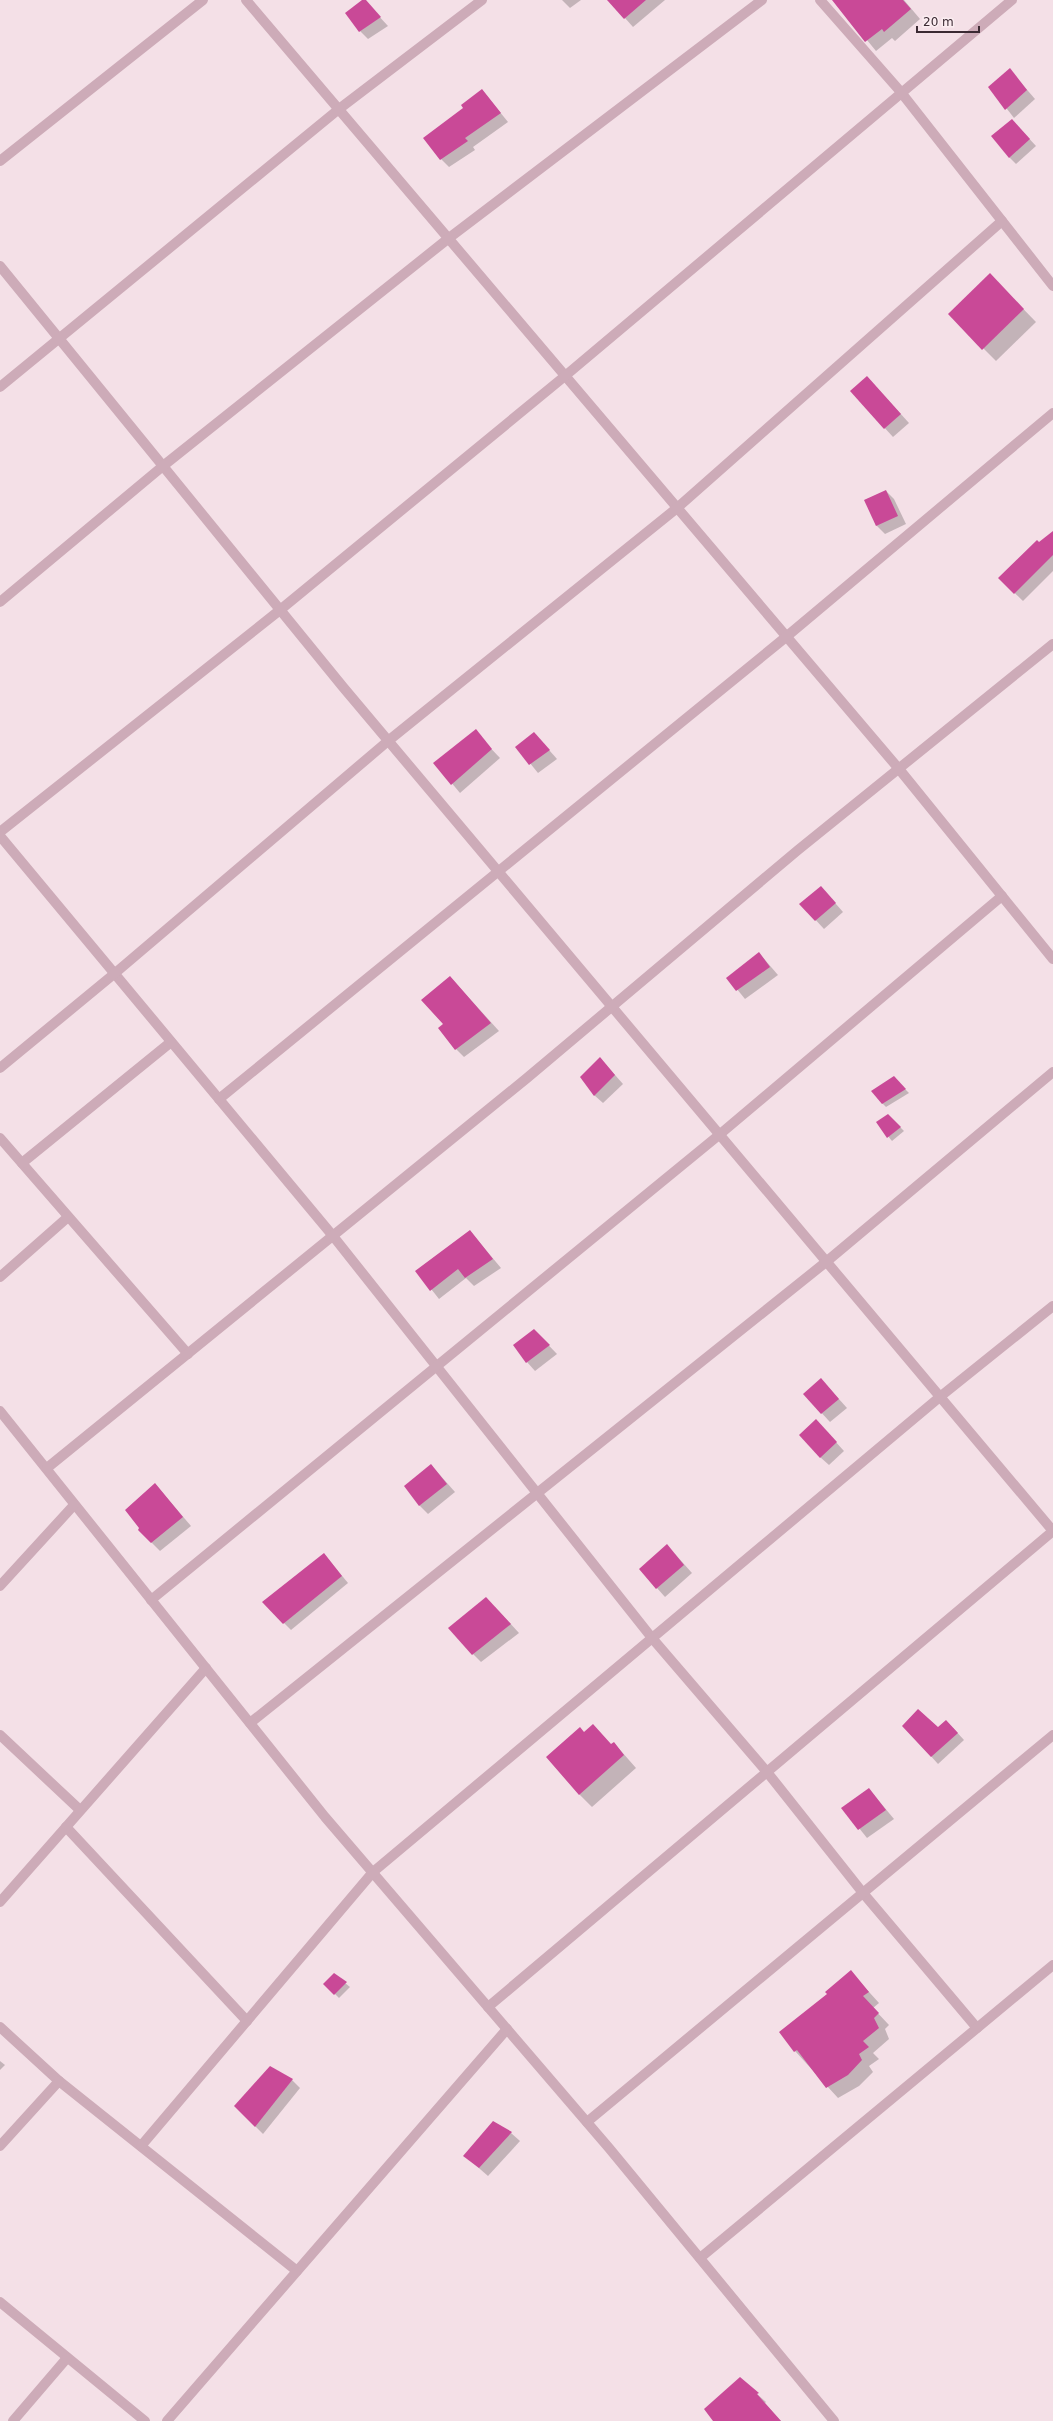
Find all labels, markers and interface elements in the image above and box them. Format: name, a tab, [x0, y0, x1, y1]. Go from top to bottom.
scale bar	[917, 8, 979, 34]
text: 20 m	[923, 15, 954, 29]

